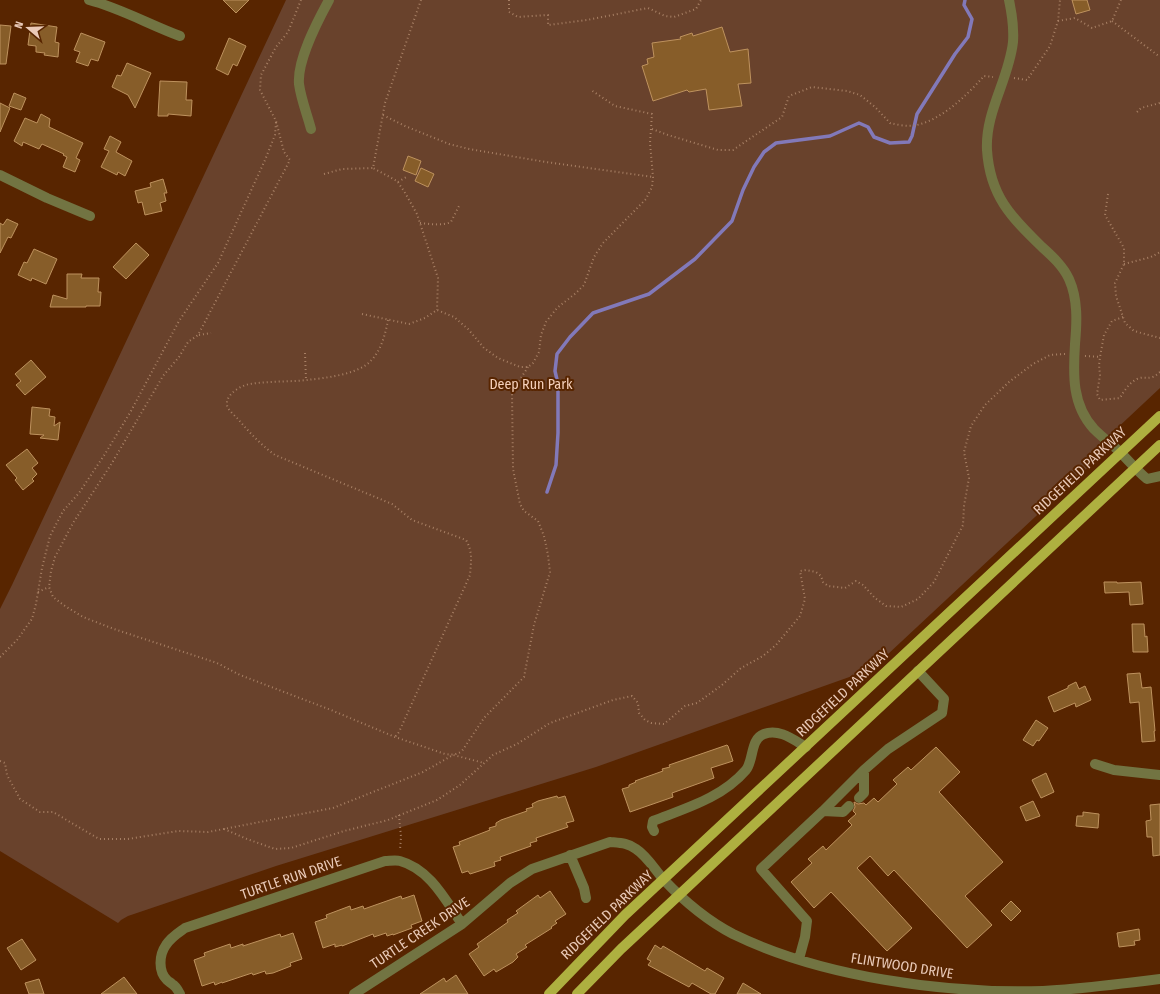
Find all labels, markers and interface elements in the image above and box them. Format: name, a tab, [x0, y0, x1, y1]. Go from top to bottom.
north arrow	[8, 8, 48, 48]
text: N	[12, 20, 26, 30]
park label: Deep Run Park	[489, 376, 573, 393]
street label: RIDGEFIELD PARKWAY	[1030, 423, 1130, 518]
street label: RIDGEFIELD PARKWAY	[793, 645, 893, 740]
street label: TURTLE RUN DRIVE	[238, 853, 344, 903]
street label: RIDGEFIELD PARKWAY	[558, 867, 656, 963]
street label: TURTLE CREEK DRIVE	[367, 893, 473, 973]
street label: FLINTWOOD DRIVE	[850, 950, 955, 983]

